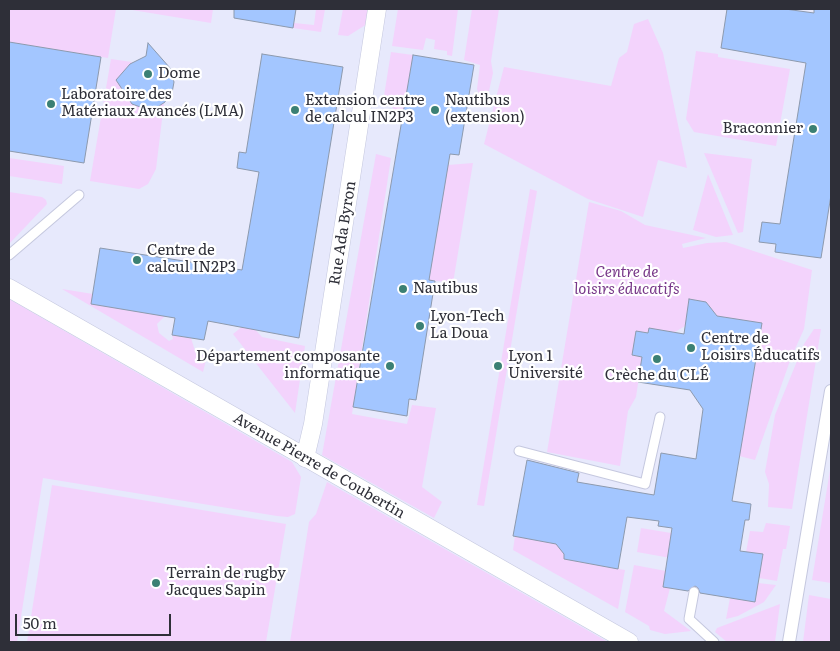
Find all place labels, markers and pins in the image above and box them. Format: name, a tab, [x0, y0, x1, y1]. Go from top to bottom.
place label: Dome	[158, 65, 200, 83]
marker: Dome	[142, 68, 154, 80]
place label: Laboratoire des Matériaux Avancés (LMA)	[61, 86, 244, 121]
place label: Extension centre de calcul IN2P3	[305, 92, 425, 127]
place label: Nautibus (extension)	[445, 92, 525, 127]
marker: Laboratoire des Matériaux Avancés (LMA)	[45, 98, 57, 110]
marker: Extension centre de calcul IN2P3	[289, 104, 301, 116]
marker: Nautibus (extension)	[429, 104, 441, 116]
place label: Braconnier	[723, 120, 803, 138]
marker: Braconnier	[807, 123, 819, 135]
place label: Centre de calcul IN2P3	[147, 242, 236, 277]
marker: Centre de calcul IN2P3	[131, 254, 143, 266]
place label: Nautibus	[413, 280, 478, 298]
marker: Nautibus	[397, 283, 409, 295]
place label: Lyon-Tech La Doua	[430, 308, 505, 343]
marker: Lyon-Tech La Doua	[414, 320, 426, 332]
place label: Centre de Loisirs Éducatifs	[701, 330, 820, 365]
marker: Centre de Loisirs Éducatifs	[685, 342, 697, 354]
place label: Département composante informatique	[196, 348, 380, 383]
place label: Lyon 1 Université	[508, 348, 583, 383]
marker: Crèche du CLÉ	[651, 353, 663, 365]
marker: Département composante informatique	[384, 360, 396, 372]
marker: Lyon 1 Université	[492, 360, 504, 372]
place label: Crèche du CLÉ	[605, 367, 709, 385]
place label: Terrain de rugby Jacques Sapin	[166, 565, 286, 600]
marker: Terrain de rugby Jacques Sapin	[150, 577, 162, 589]

